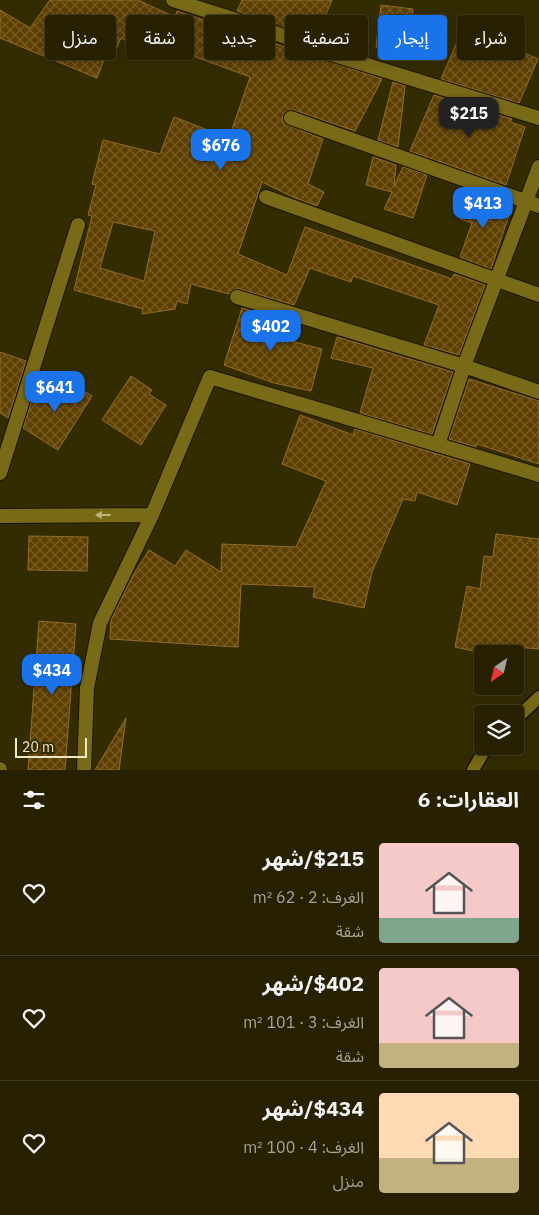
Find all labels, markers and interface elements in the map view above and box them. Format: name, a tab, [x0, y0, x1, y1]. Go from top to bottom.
chip: منزل	[45, 15, 116, 60]
chip: شقة	[126, 15, 194, 60]
chip: جديد	[204, 15, 275, 60]
chip: تصفية	[285, 15, 368, 60]
chip: إيجار	[378, 15, 447, 60]
chip: شراء	[457, 15, 525, 60]
pin: $215	[439, 96, 499, 139]
text: $215	[450, 103, 488, 123]
pin: $676	[191, 128, 251, 171]
text: $676	[202, 135, 240, 155]
pin: $413	[453, 186, 513, 229]
text: $413	[464, 193, 502, 213]
pin: $402	[241, 310, 301, 352]
text: $402	[252, 316, 290, 336]
pin: $641	[25, 370, 85, 413]
text: $641	[36, 377, 74, 397]
one-way arrow	[95, 511, 111, 519]
north arrow	[474, 645, 524, 695]
map controls	[474, 645, 524, 755]
pin: $434	[22, 654, 82, 696]
text: $434	[33, 660, 71, 680]
button: layers	[474, 705, 524, 755]
scale bar	[15, 735, 88, 758]
text: 20 m	[22, 738, 54, 756]
text: العقارات: 6	[418, 785, 519, 813]
icon: filters	[20, 786, 48, 814]
text: $215/شهر	[263, 844, 364, 872]
icon: home	[419, 863, 479, 923]
icon: heart	[20, 879, 48, 907]
text: الغرف: 2 · 62 m²	[253, 887, 364, 907]
text: شقة	[336, 921, 364, 941]
text: $402/شهر	[263, 969, 364, 997]
icon: home	[419, 988, 479, 1048]
icon: heart	[20, 1004, 48, 1032]
text: الغرف: 3 · 101 m²	[243, 1012, 364, 1032]
text: شقة	[336, 1046, 364, 1066]
text: $434/شهر	[263, 1094, 364, 1122]
icon: home	[419, 1113, 479, 1173]
icon: heart	[20, 1129, 48, 1157]
text: الغرف: 4 · 100 m²	[243, 1137, 364, 1157]
text: منزل	[333, 1171, 364, 1191]

